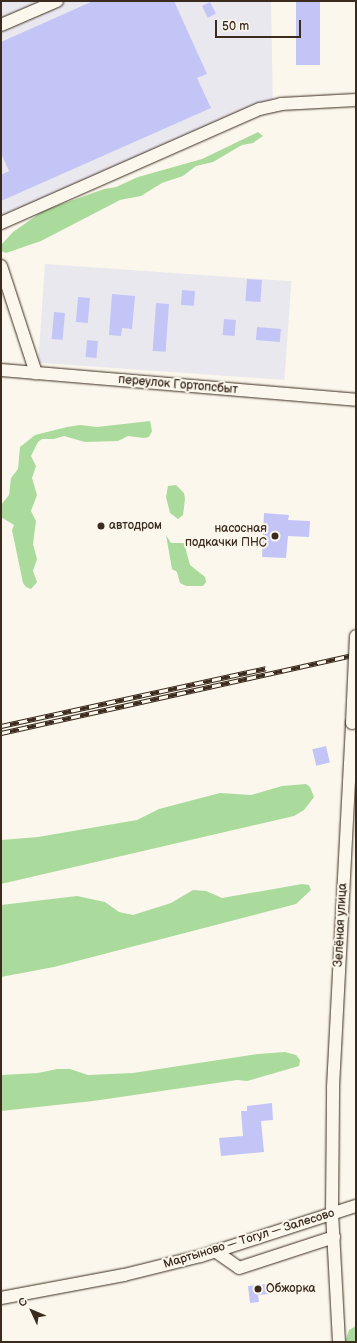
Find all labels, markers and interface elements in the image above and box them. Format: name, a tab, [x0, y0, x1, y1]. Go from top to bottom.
scale bar	[217, 12, 303, 38]
text: 50 m	[222, 19, 249, 34]
street label: переулок Гортопсбыт	[118, 373, 238, 397]
place label: автодром	[109, 519, 162, 533]
marker: автодром	[96, 521, 106, 531]
place label: насосная подкачки ПНС	[185, 522, 267, 550]
marker: насосная подкачки ПНС	[270, 531, 280, 541]
street label: Зелёная улица	[332, 883, 350, 967]
street label: Мартыново — Тогул — Залесово	[161, 1206, 337, 1272]
place label: Обжорка	[266, 1282, 316, 1296]
marker: Обжорка	[253, 1284, 263, 1294]
north arrow	[12, 1291, 52, 1331]
text: С	[16, 1295, 30, 1310]

